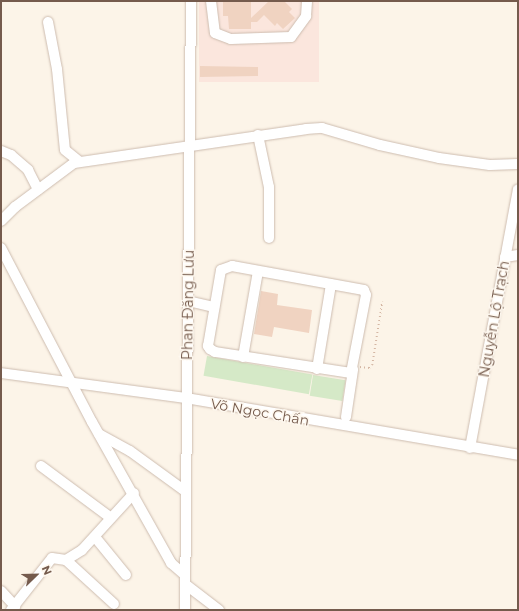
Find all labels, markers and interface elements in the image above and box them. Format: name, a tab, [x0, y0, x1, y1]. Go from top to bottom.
street label: Phan Đăng Lưu	[179, 250, 197, 360]
street label: Nguyễn Lộ Trạch	[475, 259, 513, 379]
street label: Võ Ngọc Chấn	[209, 395, 311, 429]
north arrow	[16, 555, 56, 595]
text: N	[39, 563, 55, 577]

